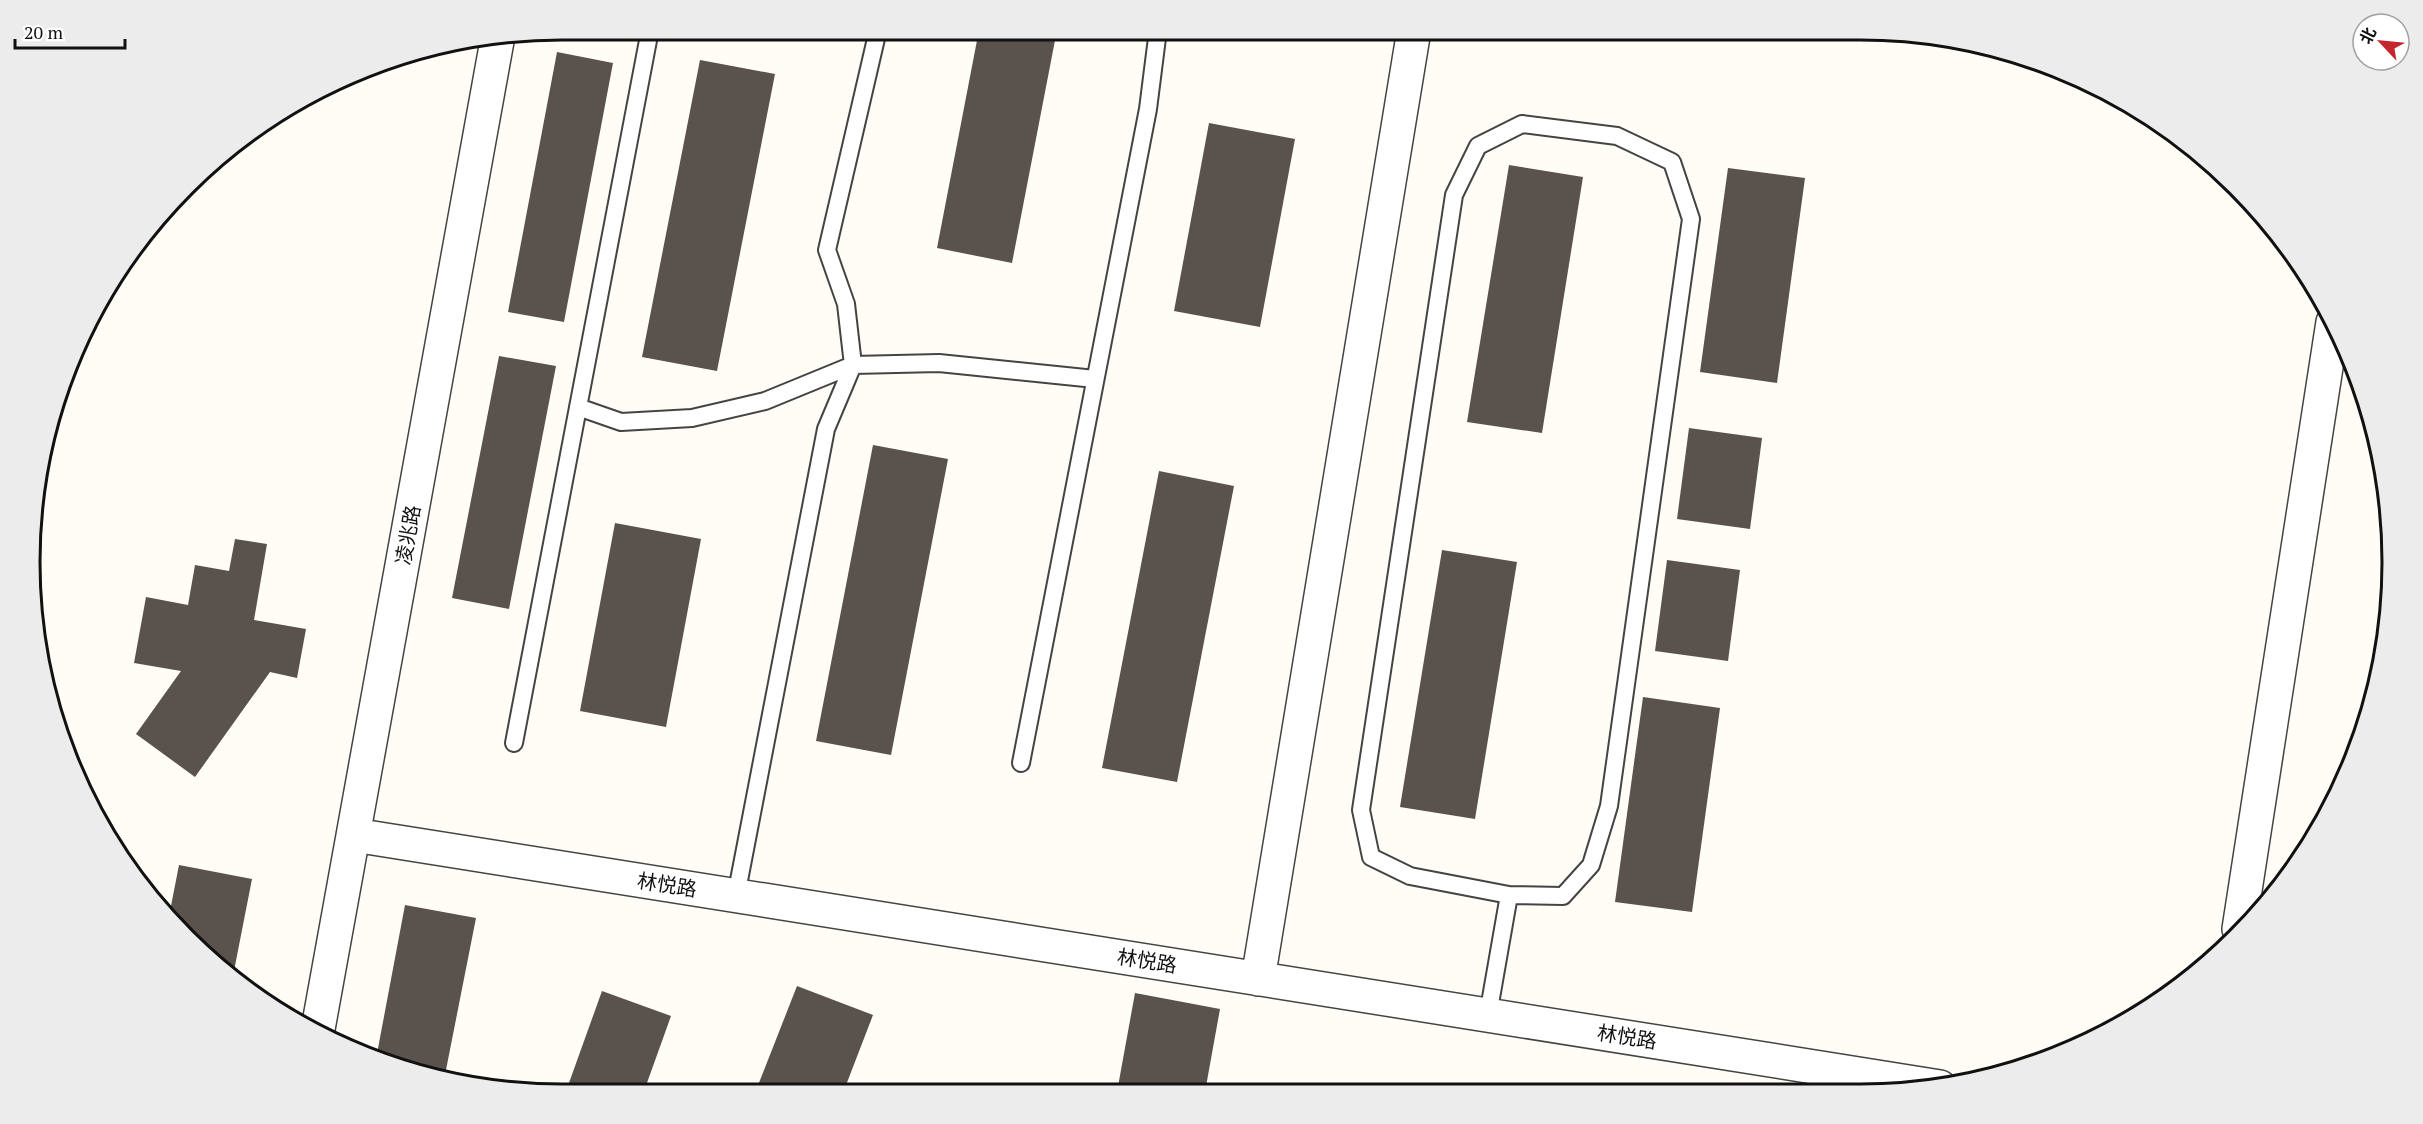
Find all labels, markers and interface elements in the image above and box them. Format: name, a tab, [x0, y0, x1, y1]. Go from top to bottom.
scale bar	[15, 12, 124, 50]
north arrow	[2351, 12, 2411, 72]
text: 20 m	[24, 20, 64, 44]
text: 北	[2354, 23, 2381, 47]
street label: 凌兆路	[389, 503, 426, 567]
street label: 林悦路	[635, 866, 699, 903]
street label: 林悦路	[1115, 942, 1179, 979]
street label: 林悦路	[1595, 1018, 1659, 1055]

